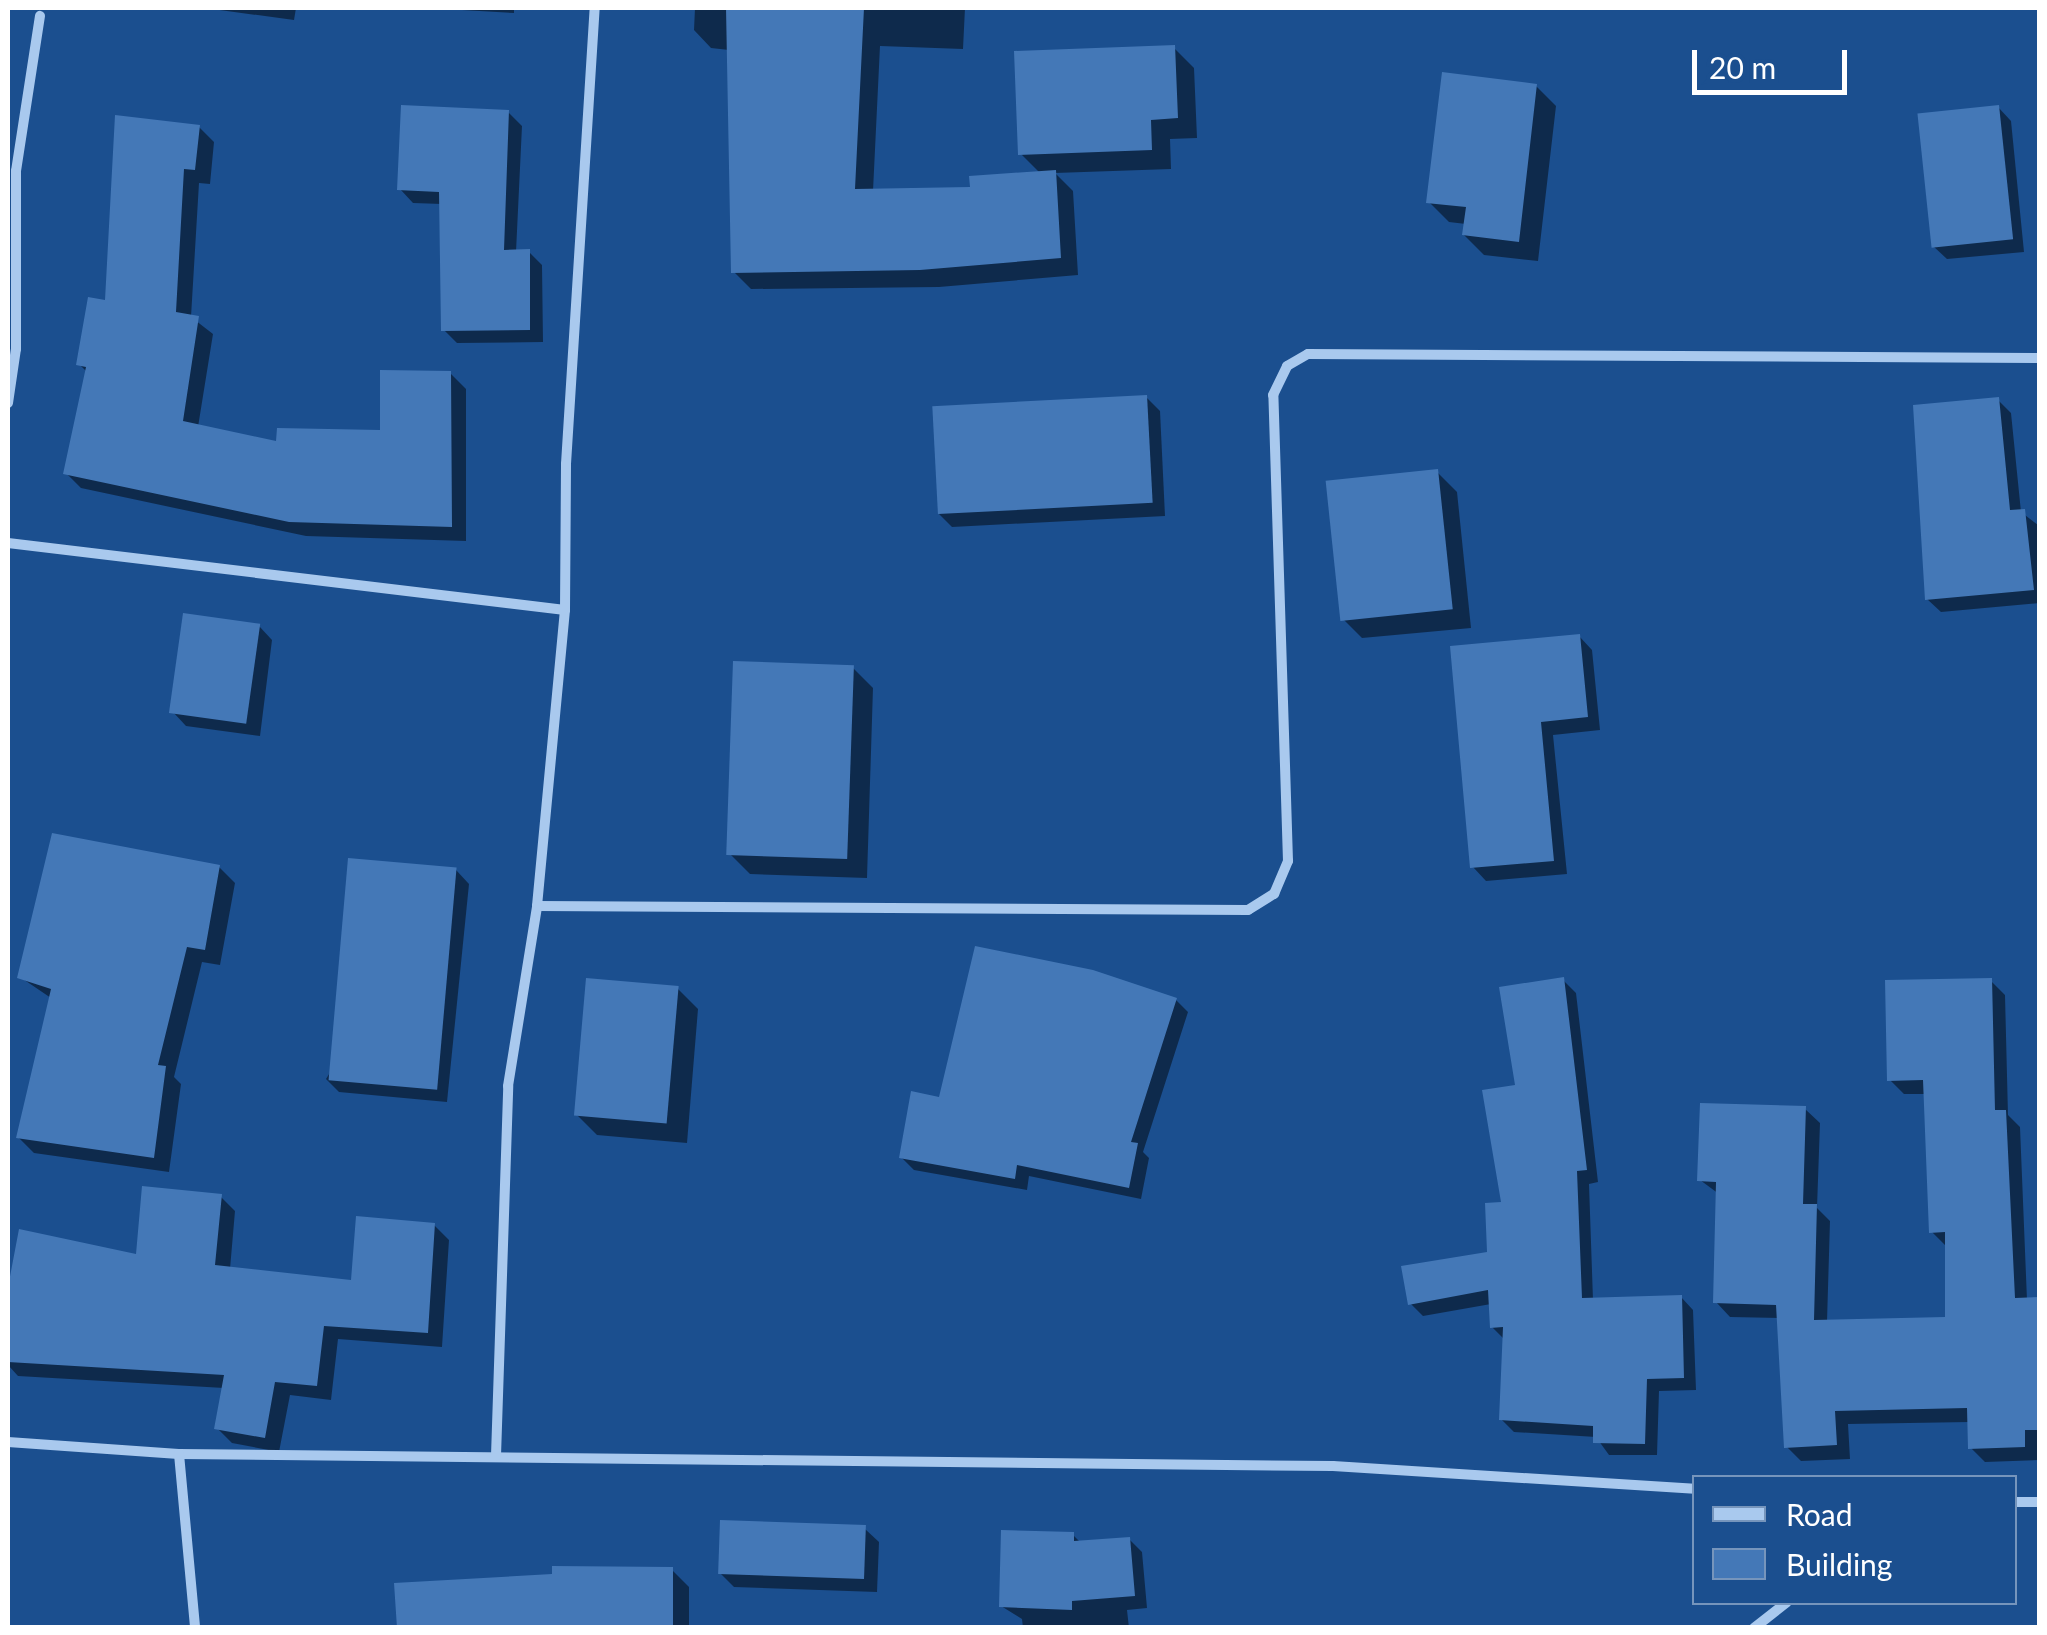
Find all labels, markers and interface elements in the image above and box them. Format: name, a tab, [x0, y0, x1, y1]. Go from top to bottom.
scale bar	[1697, 30, 1852, 92]
text: 20 m	[1709, 49, 1776, 85]
legend	[1692, 1475, 2017, 1605]
text: Road	[1786, 1496, 1853, 1532]
text: Building	[1786, 1546, 1892, 1582]

